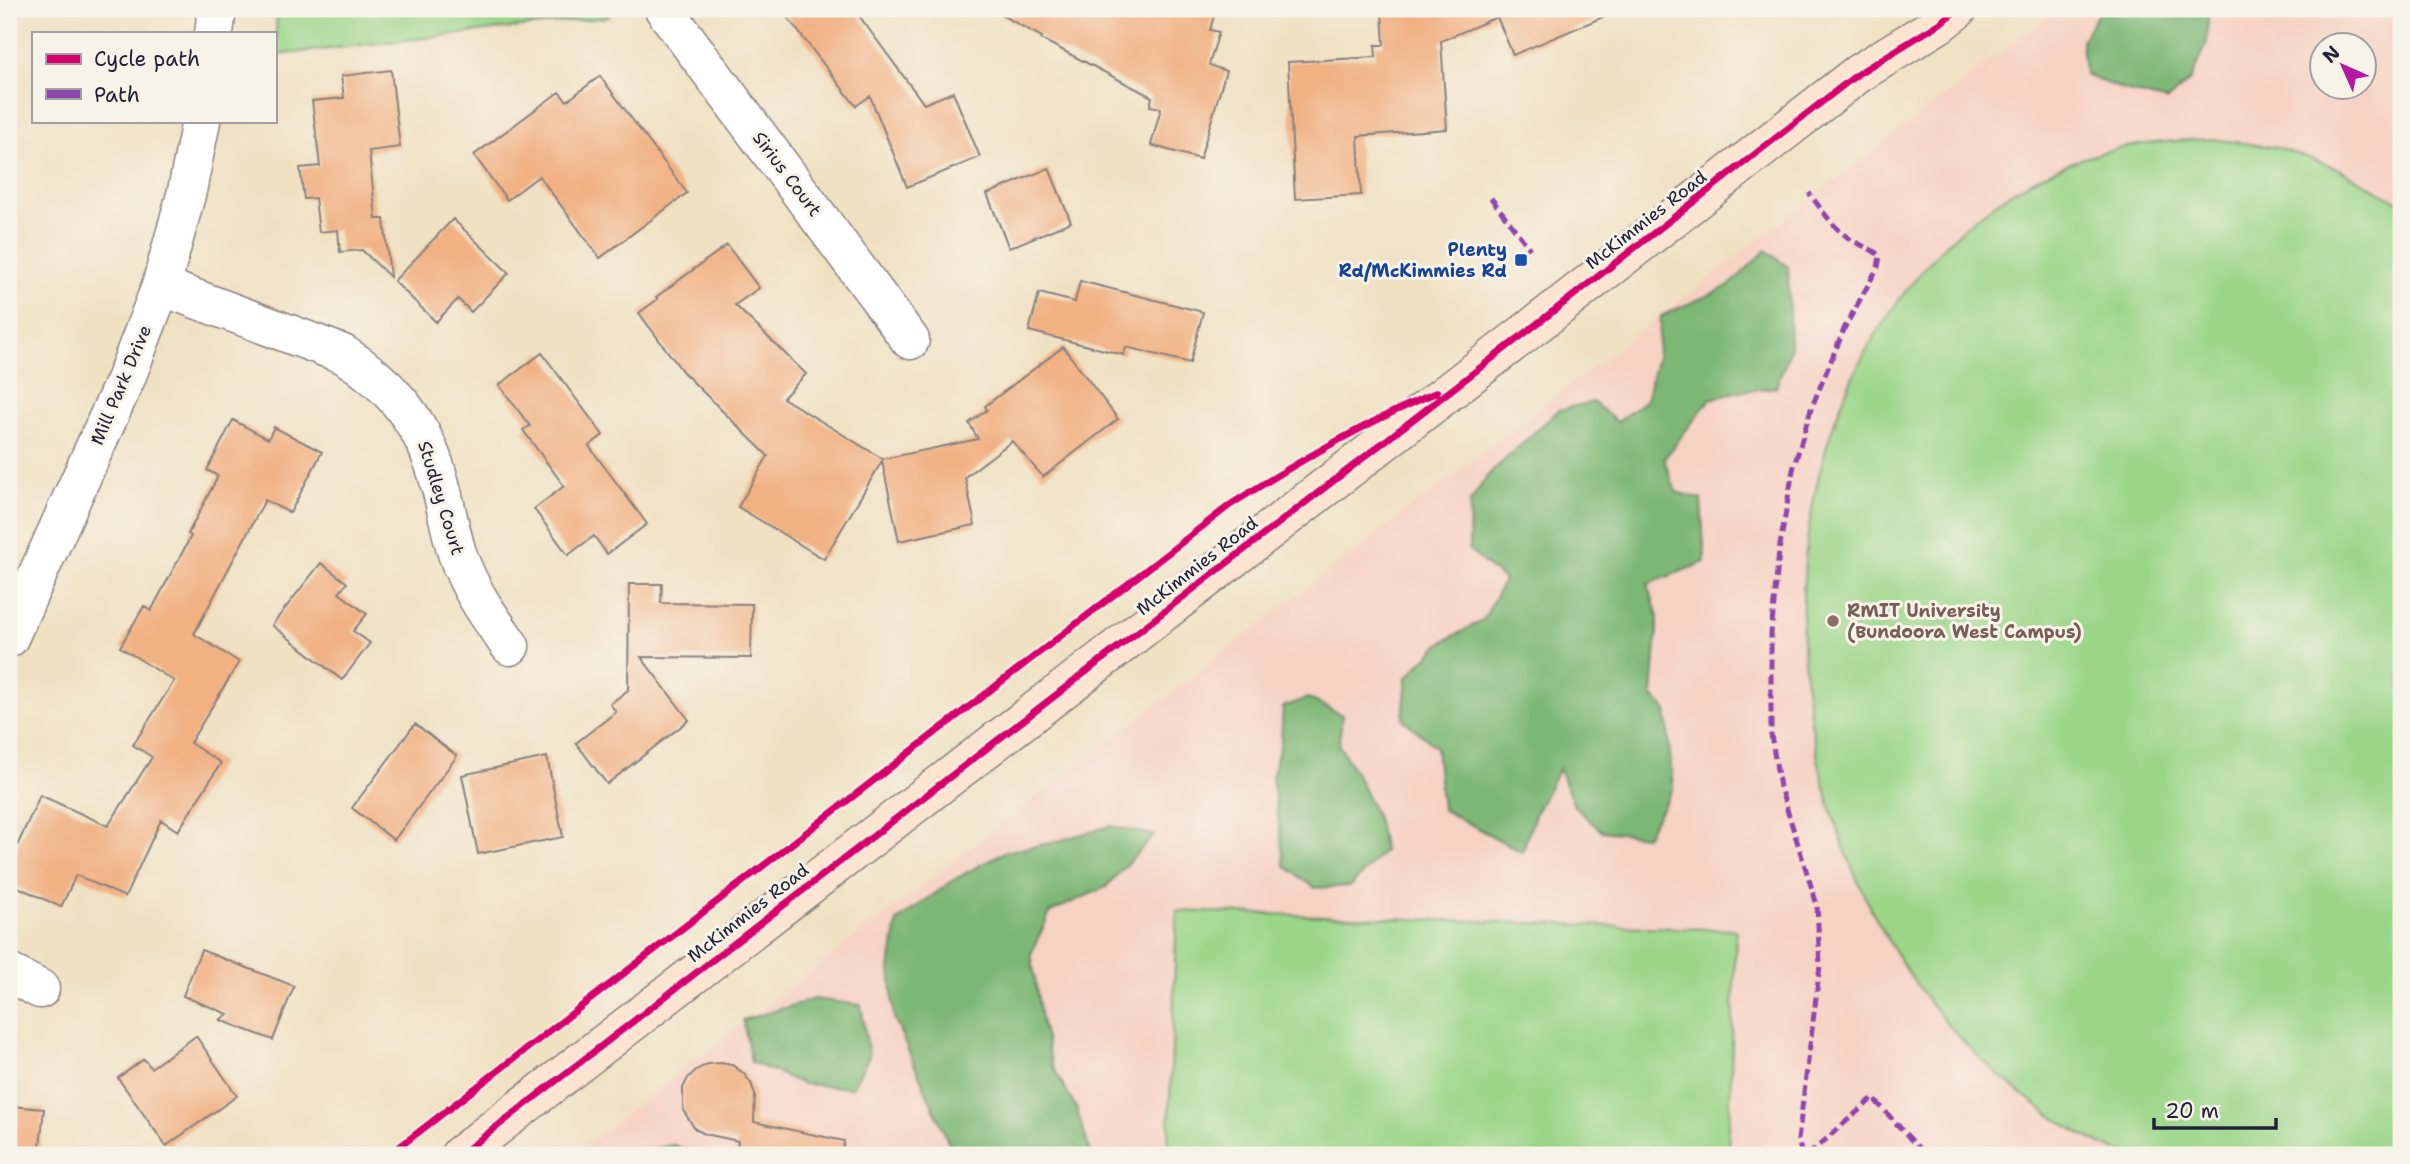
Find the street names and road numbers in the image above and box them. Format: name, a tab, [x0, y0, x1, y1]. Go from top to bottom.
street label: Sirius Court	[747, 127, 827, 221]
street label: McKimmies Road	[1580, 165, 1712, 275]
street label: Mill Park Drive	[85, 321, 157, 449]
street label: Studley Court	[412, 438, 470, 558]
street label: McKimmies Road	[1131, 511, 1263, 621]
street label: McKimmies Road	[682, 858, 814, 968]

